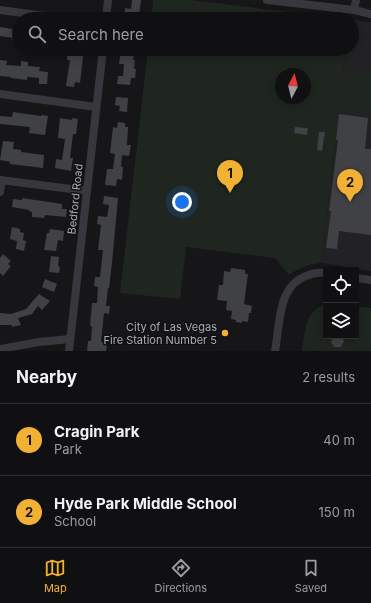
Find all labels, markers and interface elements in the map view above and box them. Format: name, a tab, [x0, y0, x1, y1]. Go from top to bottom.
search box	[12, 12, 359, 56]
icon: search	[26, 23, 48, 45]
text: Search here	[58, 25, 144, 44]
north arrow	[275, 68, 311, 104]
pin: 1	[217, 160, 243, 193]
street label: Bedford Road	[64, 163, 86, 235]
pin: 2	[337, 169, 363, 202]
your location	[172, 192, 192, 212]
map controls	[323, 267, 359, 339]
button: locate	[323, 267, 359, 303]
button: layers	[323, 303, 359, 339]
place label: City of Las Vegas Fire Station Number 5	[104, 320, 217, 347]
marker: City of Las Vegas Fire Station Number 5	[220, 328, 230, 338]
text: Nearby	[16, 367, 77, 387]
text: 2 results	[302, 369, 355, 385]
text: Cragin Park	[54, 422, 139, 441]
text: 1	[26, 432, 32, 448]
text: 40 m	[323, 432, 355, 448]
text: Park	[54, 441, 82, 457]
text: Hyde Park Middle School	[54, 494, 237, 513]
text: 2	[25, 504, 33, 520]
text: 150 m	[319, 504, 355, 520]
text: School	[54, 513, 96, 529]
tab: Map	[44, 557, 67, 595]
tab: Directions	[155, 557, 207, 595]
tab: Saved	[295, 557, 327, 595]

